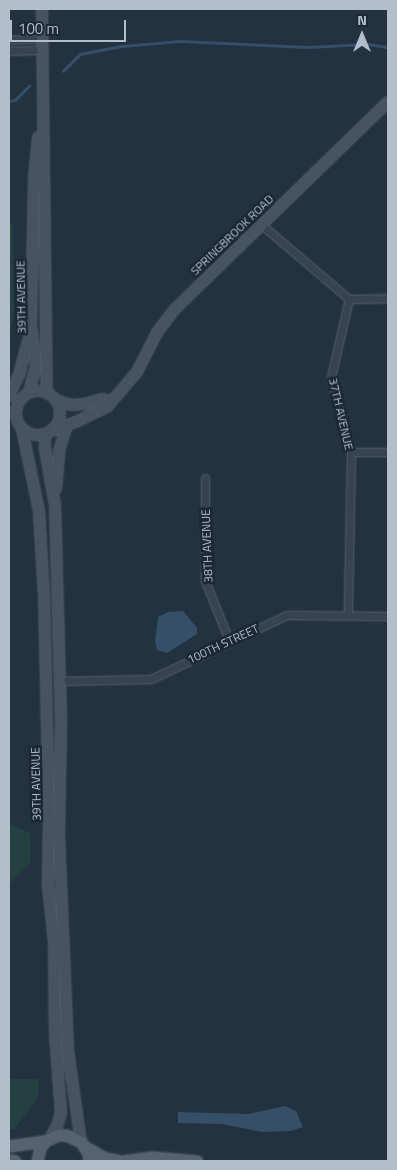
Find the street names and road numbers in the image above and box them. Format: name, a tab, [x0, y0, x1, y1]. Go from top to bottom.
street label: SPRINGBROOK ROAD	[188, 192, 276, 278]
street label: 39TH AVENUE	[13, 260, 29, 334]
street label: 37TH AVENUE	[326, 377, 356, 451]
street label: 38TH AVENUE	[199, 509, 215, 583]
street label: 100TH STREET	[185, 621, 261, 667]
street label: 39TH AVENUE	[28, 747, 44, 821]

